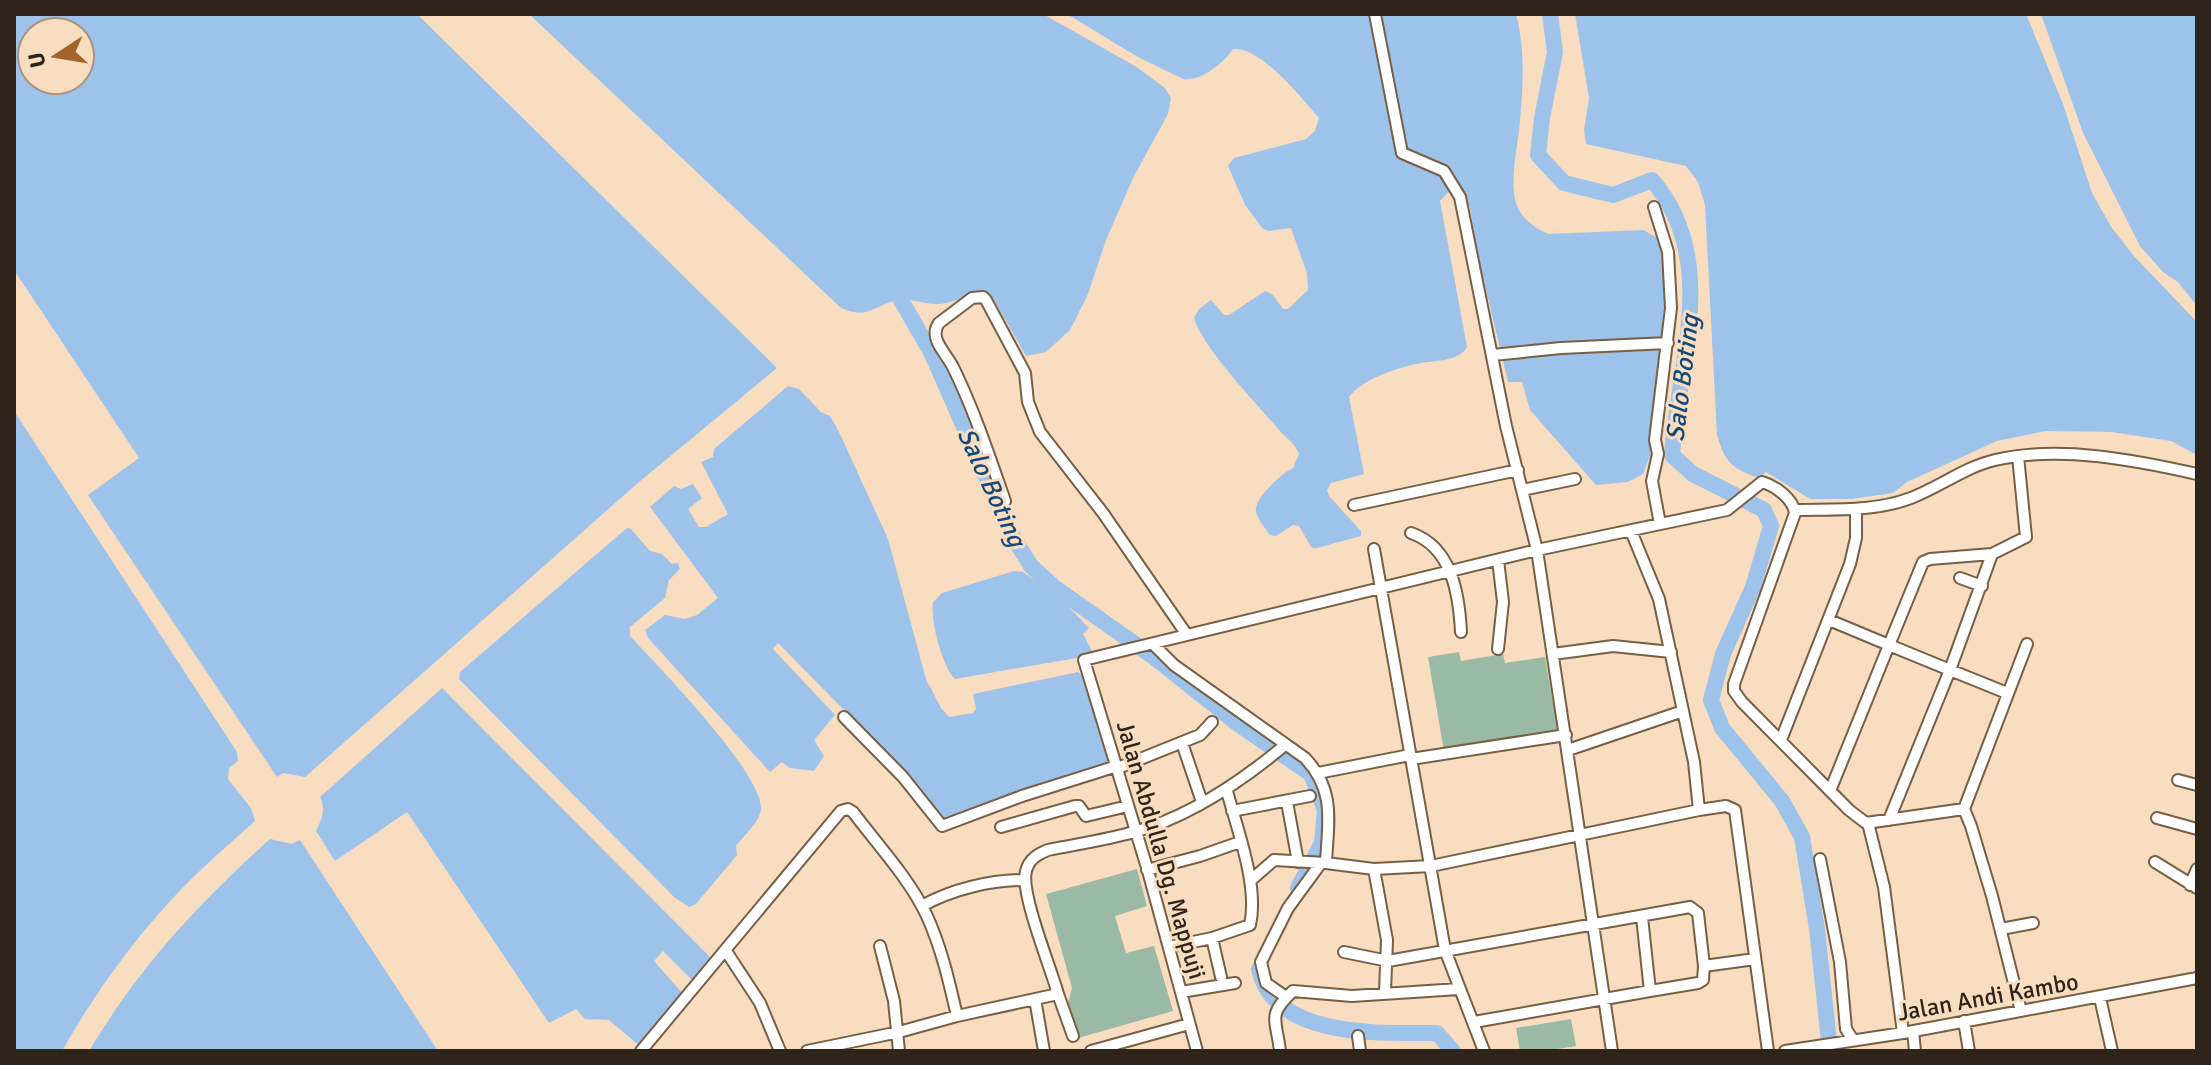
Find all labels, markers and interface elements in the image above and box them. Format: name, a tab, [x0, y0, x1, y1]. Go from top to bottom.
north arrow	[16, 16, 96, 96]
text: U	[22, 50, 52, 70]
water label: Salo Boting	[1659, 311, 1707, 443]
water label: Salo Boting	[950, 423, 1033, 554]
street label: Jalan Abdulla Dg. Mappuji	[1110, 717, 1212, 983]
street label: Jalan Andi Kambo	[1895, 966, 2081, 1028]

